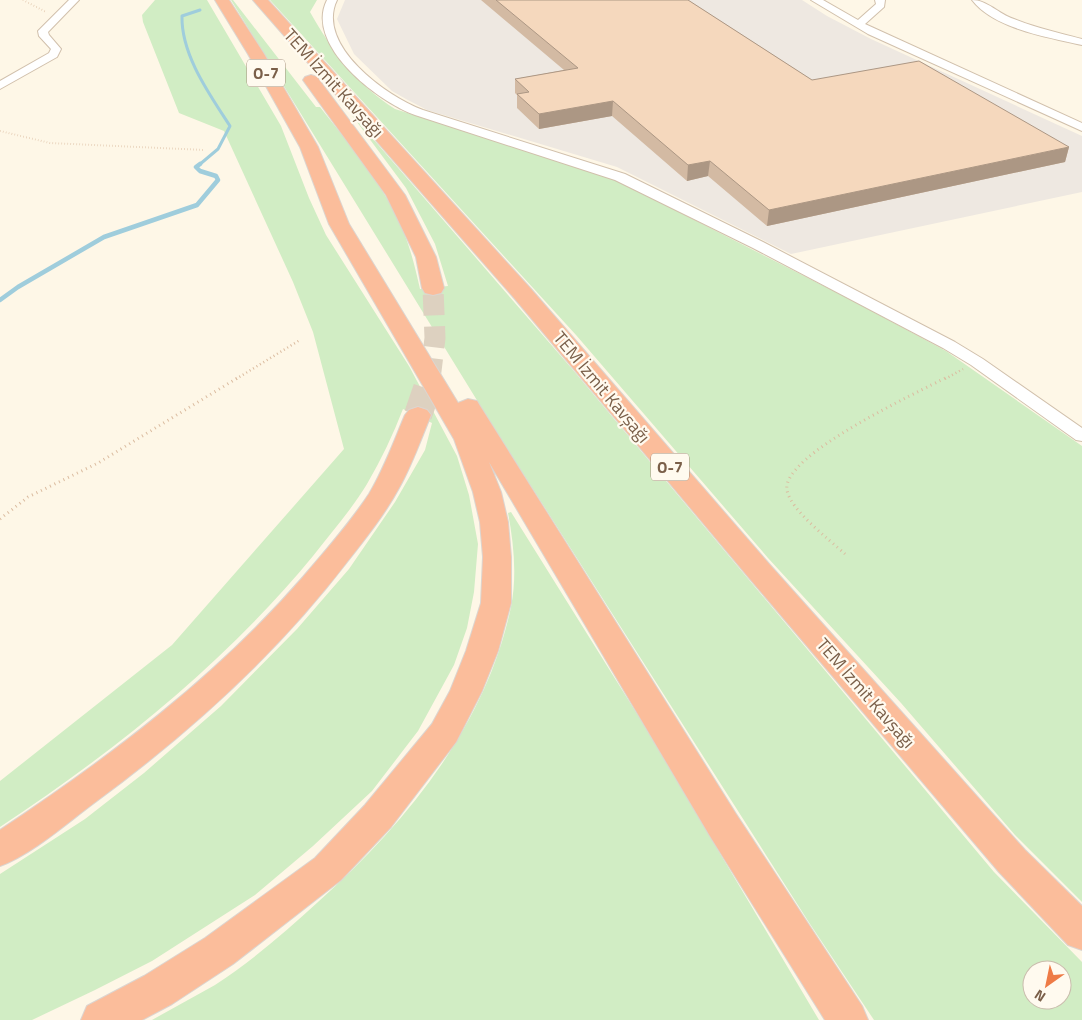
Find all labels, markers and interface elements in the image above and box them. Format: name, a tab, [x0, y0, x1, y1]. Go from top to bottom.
street label: TEM İzmit Kavşağı	[278, 22, 390, 144]
road number: O-7	[247, 59, 285, 86]
street label: TEM İzmit Kavşağı	[547, 325, 657, 449]
road number: O-7	[651, 454, 689, 481]
street label: TEM İzmit Kavşağı	[810, 632, 922, 754]
north arrow	[1022, 960, 1072, 1010]
text: N	[1030, 985, 1049, 1008]

